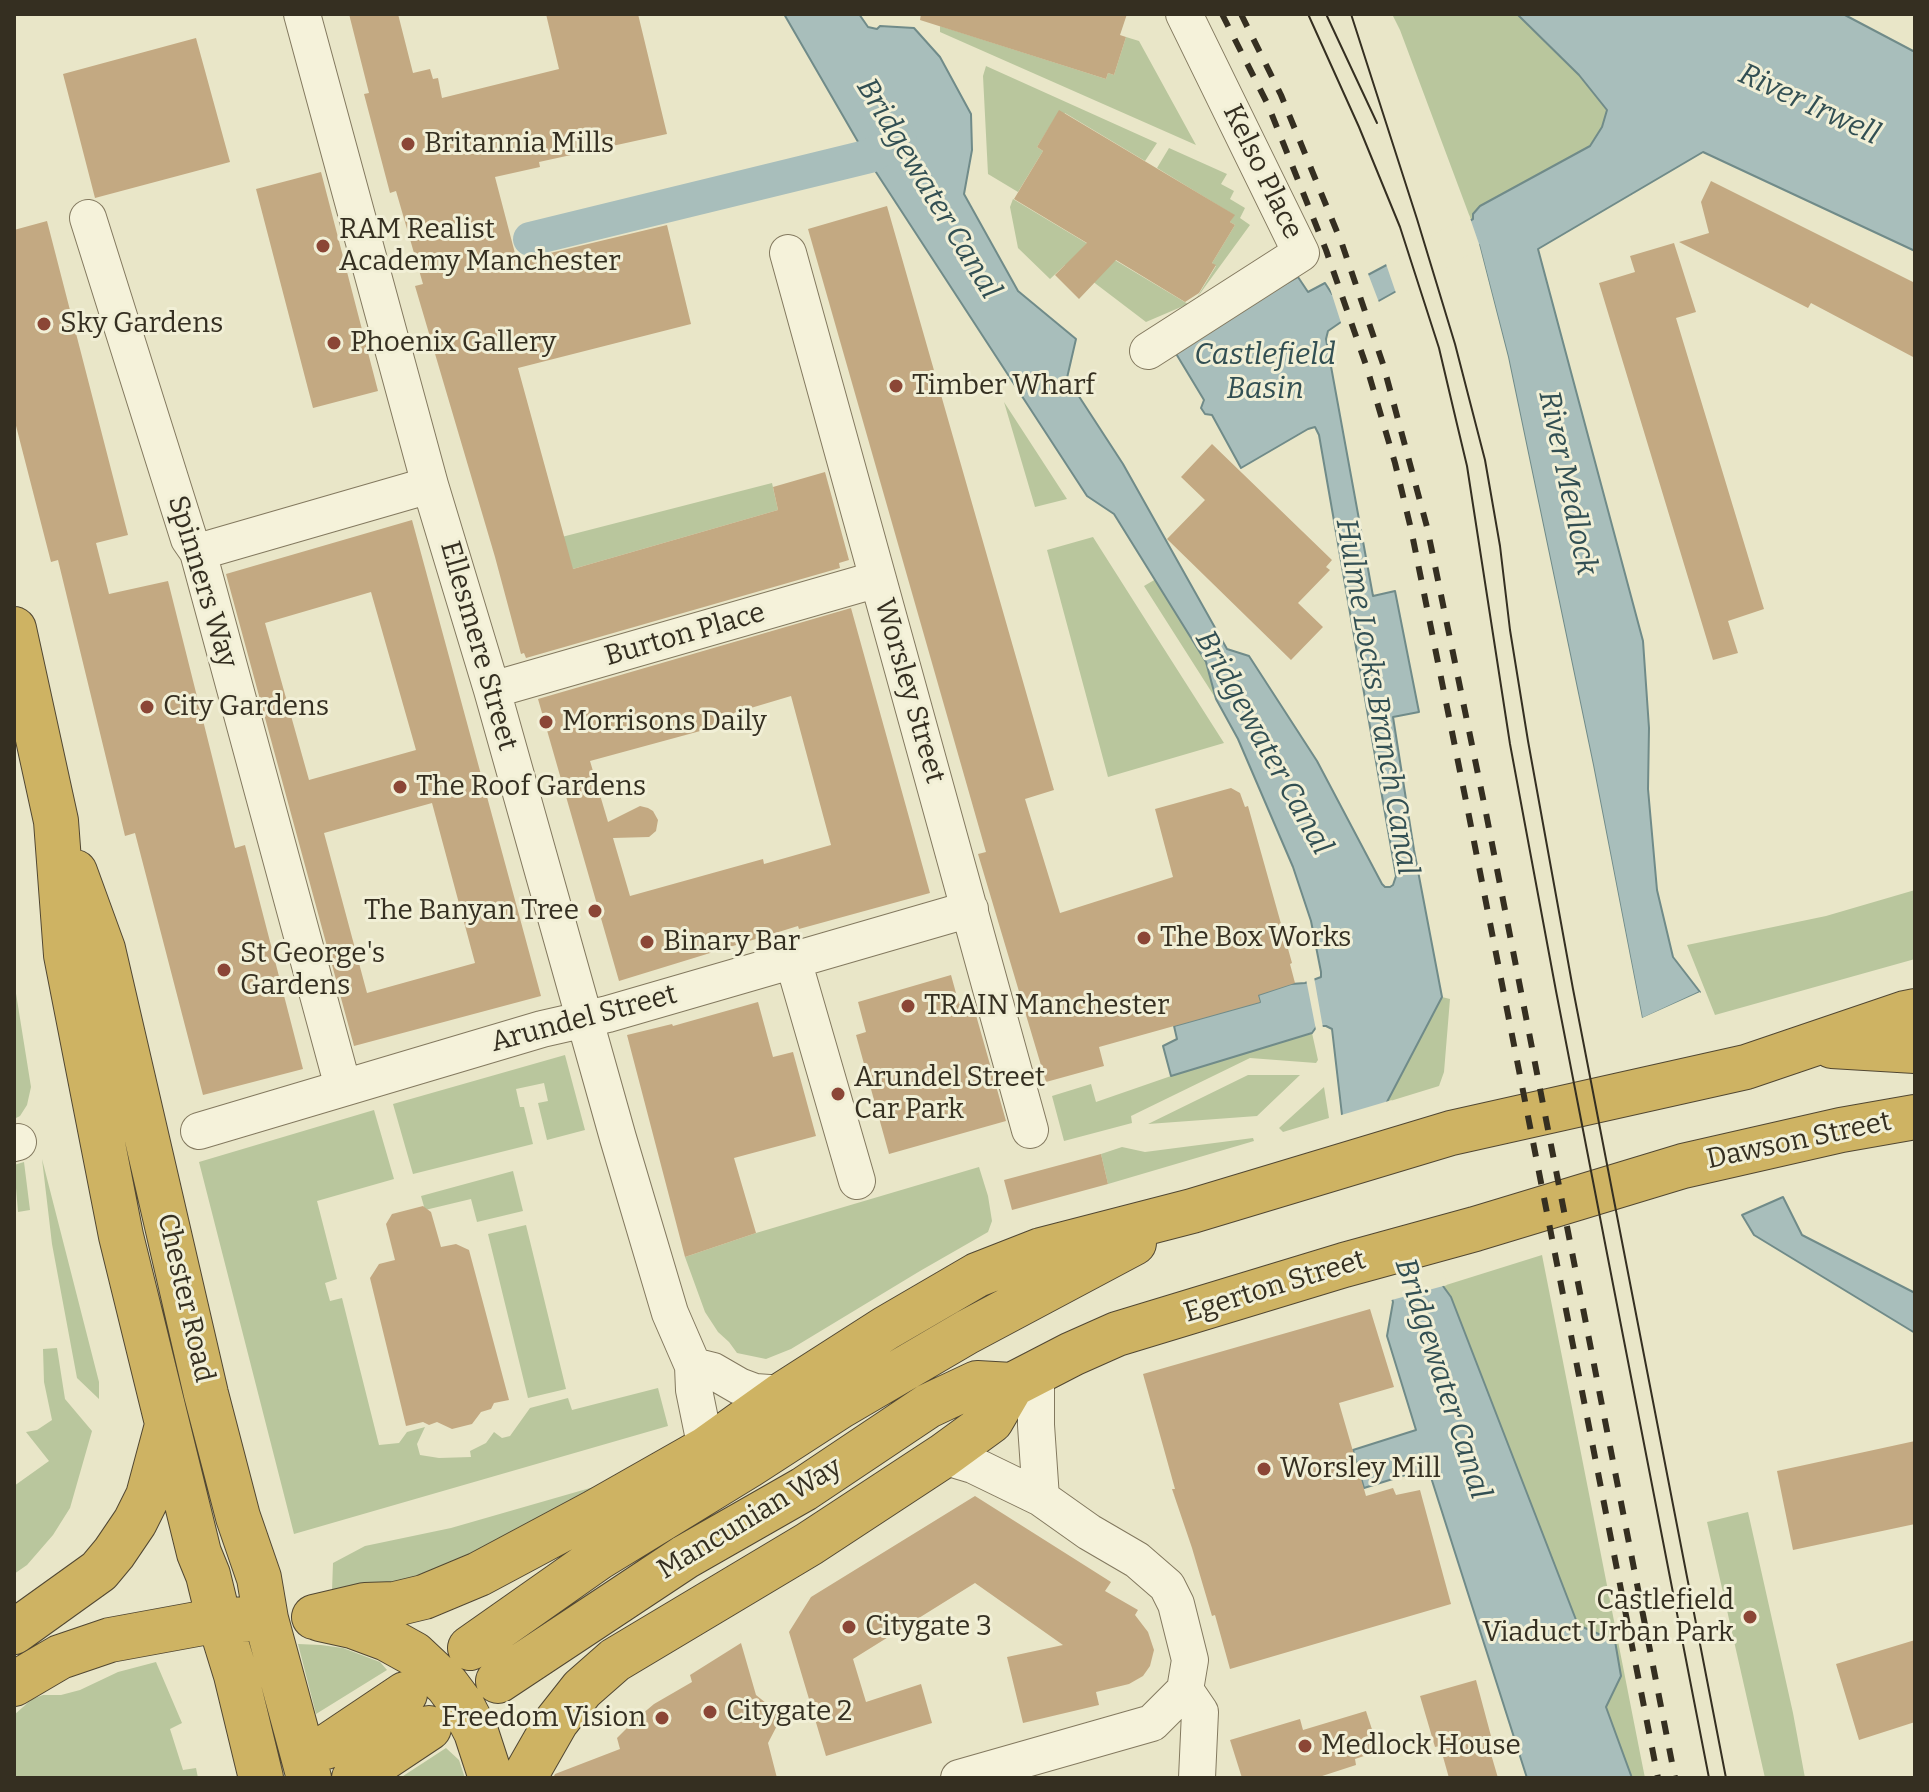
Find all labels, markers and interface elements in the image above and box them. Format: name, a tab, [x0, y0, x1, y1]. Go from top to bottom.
water label: River Irwell	[1733, 57, 1885, 153]
water label: Bridgewater Canal	[848, 72, 1008, 306]
street label: Kelso Place	[1215, 99, 1309, 245]
place label: Britannia Mills	[424, 127, 614, 161]
marker: Britannia Mills	[399, 135, 417, 153]
place label: RAM Realist Academy Manchester	[339, 213, 621, 279]
marker: RAM Realist Academy Manchester	[314, 237, 332, 255]
place label: Sky Gardens	[60, 307, 223, 341]
marker: Sky Gardens	[35, 315, 53, 333]
place label: Phoenix Gallery	[350, 326, 556, 360]
marker: Phoenix Gallery	[325, 334, 343, 352]
water label: Castlefield Basin	[1194, 338, 1336, 408]
place label: Timber Wharf	[912, 369, 1095, 403]
marker: Timber Wharf	[887, 377, 905, 395]
water label: River Medlock	[1530, 387, 1604, 579]
street label: Spinners Way	[160, 492, 244, 672]
water label: Hulme Locks Branch Canal	[1327, 516, 1425, 878]
street label: Ellesmere Street	[432, 538, 524, 754]
street label: Worsley Street	[867, 595, 951, 787]
street label: Burton Place	[601, 596, 769, 674]
water label: Bridgewater Canal	[1186, 625, 1340, 861]
place label: City Gardens	[163, 690, 329, 724]
marker: City Gardens	[138, 698, 156, 716]
place label: Morrisons Daily	[562, 705, 767, 739]
marker: Morrisons Daily	[537, 713, 555, 731]
place label: The Roof Gardens	[416, 770, 646, 804]
marker: The Roof Gardens	[391, 778, 409, 796]
place label: The Banyan Tree	[364, 894, 579, 928]
marker: The Banyan Tree	[586, 902, 604, 920]
place label: The Box Works	[1160, 921, 1351, 955]
place label: Binary Bar	[663, 925, 800, 959]
marker: The Box Works	[1135, 929, 1153, 947]
marker: Binary Bar	[638, 933, 656, 951]
place label: St George's Gardens	[240, 937, 385, 1003]
marker: St George's Gardens	[215, 961, 233, 979]
street label: Arundel Street	[487, 978, 681, 1060]
place label: TRAIN Manchester	[924, 989, 1169, 1023]
marker: TRAIN Manchester	[899, 997, 917, 1015]
place label: Arundel Street Car Park	[854, 1061, 1045, 1127]
marker: Arundel Street Car Park	[829, 1085, 847, 1103]
street label: Dawson Street	[1704, 1105, 1894, 1177]
street label: Chester Road	[149, 1210, 221, 1386]
street label: Egerton Street	[1180, 1243, 1370, 1331]
water label: Bridgewater Canal	[1386, 1254, 1498, 1504]
street label: Mancunian Way	[652, 1451, 848, 1587]
place label: Worsley Mill	[1280, 1452, 1441, 1486]
marker: Worsley Mill	[1255, 1460, 1273, 1478]
place label: Castlefield Viaduct Urban Park	[1482, 1584, 1734, 1650]
marker: Castlefield Viaduct Urban Park	[1741, 1608, 1759, 1626]
place label: Citygate 3	[865, 1610, 992, 1644]
marker: Citygate 3	[840, 1618, 858, 1636]
place label: Citygate 2	[726, 1695, 852, 1729]
place label: Freedom Vision	[441, 1701, 646, 1735]
marker: Citygate 2	[701, 1703, 719, 1721]
marker: Freedom Vision	[653, 1709, 671, 1727]
place label: Medlock House	[1321, 1729, 1521, 1763]
marker: Medlock House	[1296, 1737, 1314, 1755]

